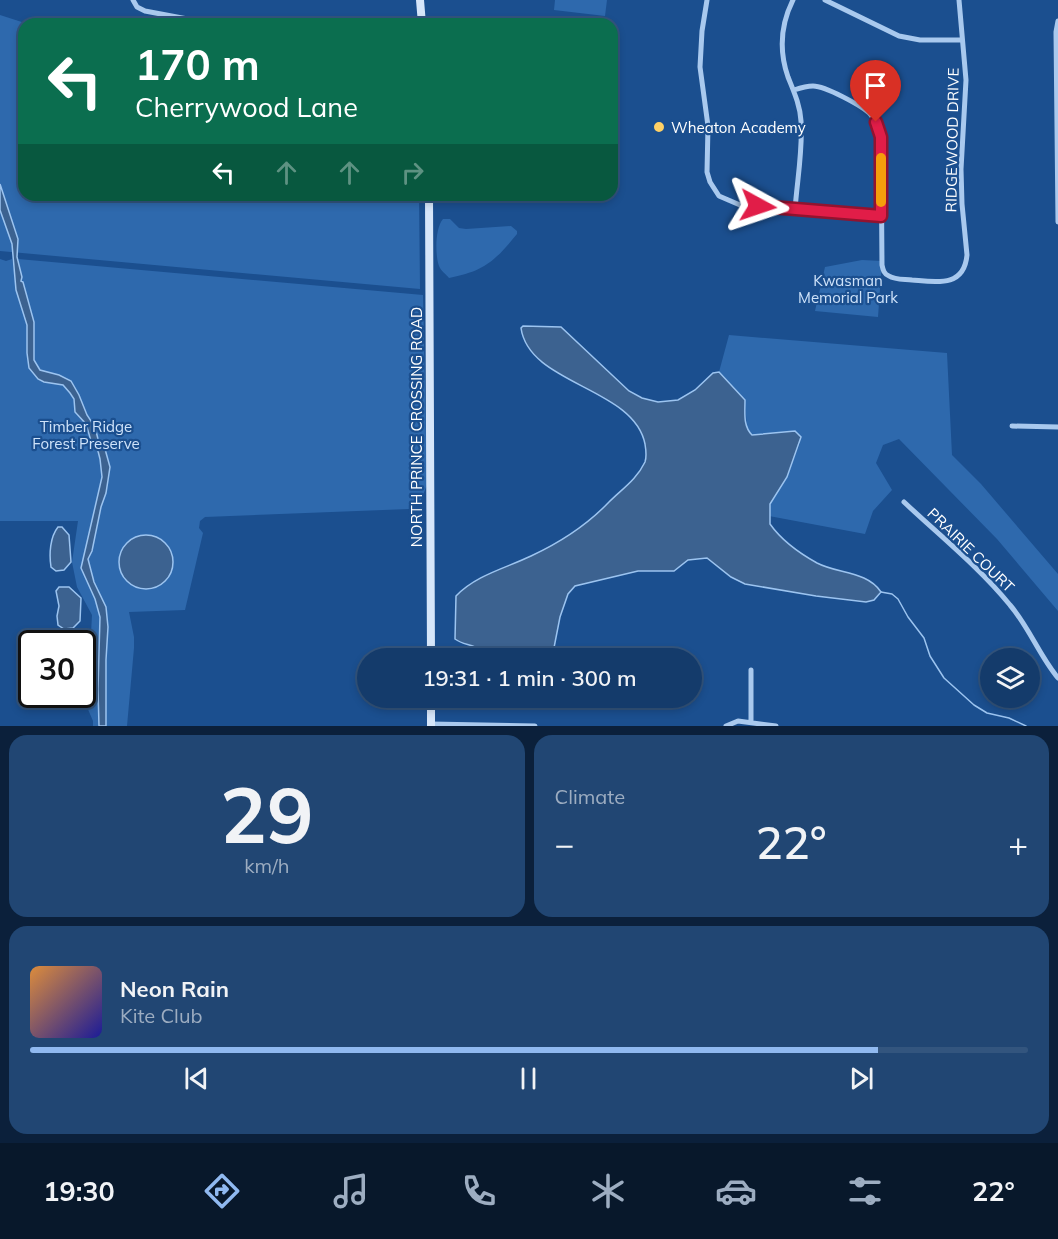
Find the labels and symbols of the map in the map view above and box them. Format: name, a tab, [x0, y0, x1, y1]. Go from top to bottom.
pin	[850, 60, 901, 122]
street label: RIDGEWOOD DRIVE	[941, 67, 963, 212]
place label: Wheaton Academy	[671, 118, 806, 137]
marker: Wheaton Academy	[652, 120, 666, 134]
position arrow	[726, 174, 790, 238]
park label: Kwasman Memorial Park	[798, 271, 898, 307]
street label: NORTH PRINCE CROSSING ROAD	[407, 307, 426, 547]
park label: Timber Ridge Forest Preserve	[32, 417, 140, 453]
street label: PRAIRIE COURT	[924, 504, 1018, 596]
speed limit sign: 30	[18, 630, 96, 708]

